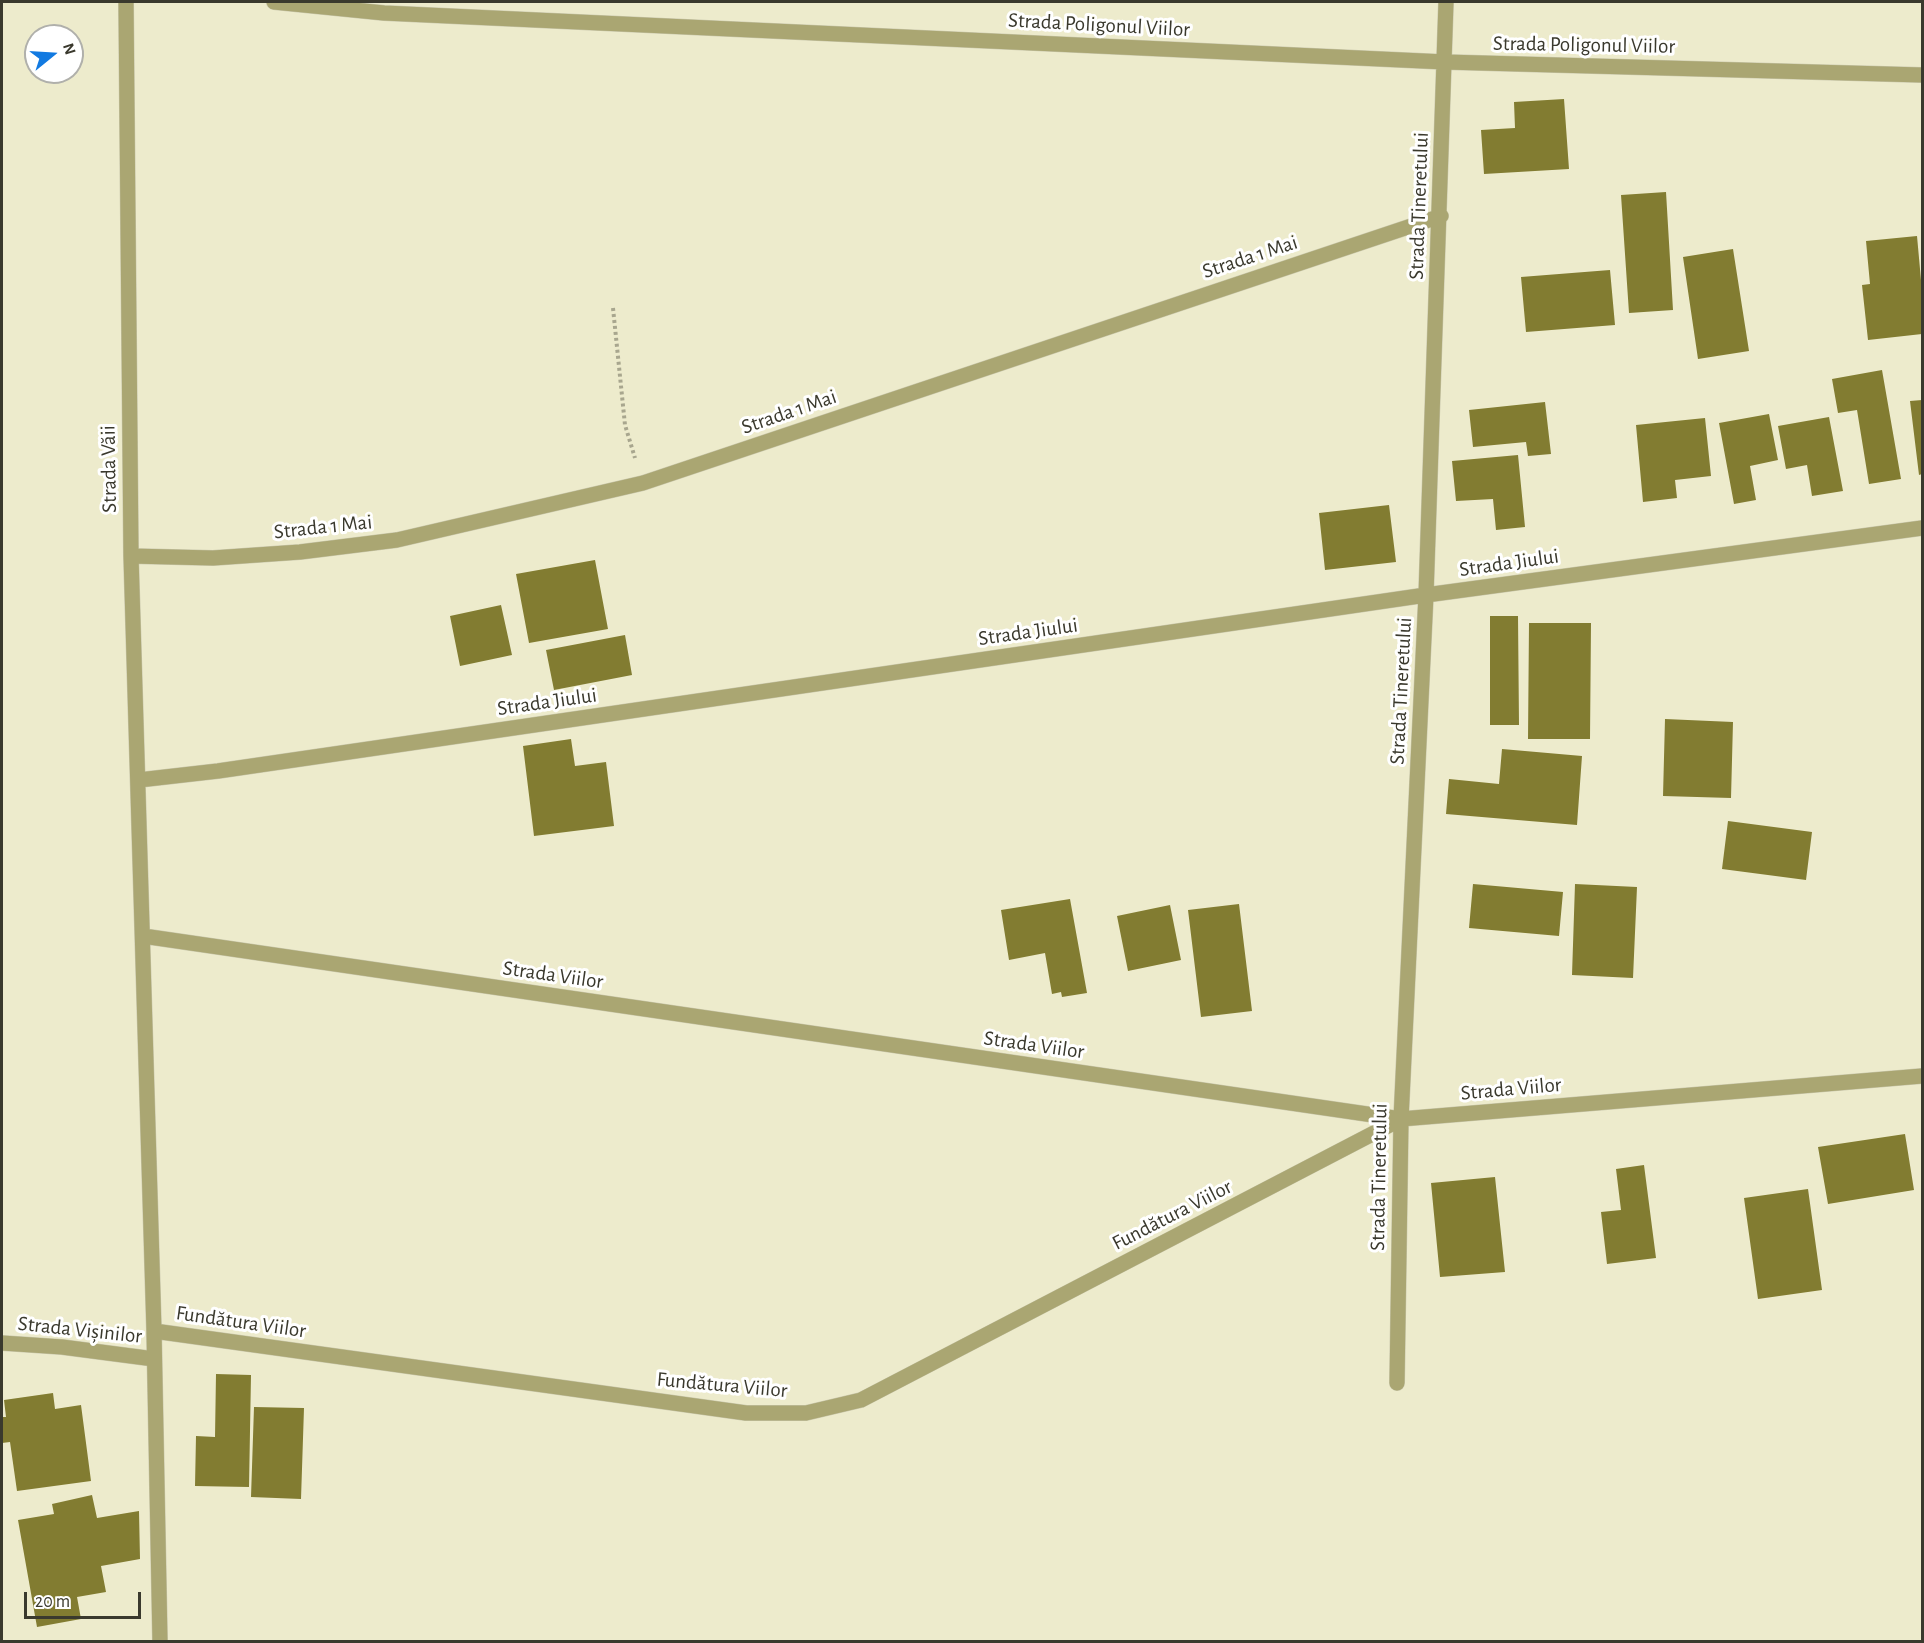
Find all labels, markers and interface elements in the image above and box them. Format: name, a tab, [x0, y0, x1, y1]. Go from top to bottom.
street label: Strada Poligonul Viilor	[1007, 8, 1191, 42]
north arrow	[24, 24, 84, 84]
street label: Strada Poligonul Viilor	[1493, 31, 1675, 59]
text: N	[60, 41, 79, 57]
street label: Strada Tineretului	[1404, 132, 1434, 280]
street label: Strada 1 Mai	[1199, 230, 1301, 284]
street label: Strada 1 Mai	[738, 384, 840, 440]
street label: Strada Văii	[96, 425, 122, 513]
street label: Strada 1 Mai	[273, 509, 373, 545]
street label: Strada Jiului	[1458, 544, 1560, 582]
street label: Strada Jiului	[977, 613, 1079, 651]
street label: Strada Tineretului	[1385, 617, 1417, 765]
street label: Strada Jiului	[496, 683, 598, 721]
street label: Strada Viilor	[501, 955, 605, 995]
street label: Strada Viilor	[982, 1025, 1086, 1065]
street label: Strada Viilor	[1460, 1072, 1562, 1106]
street label: Strada Tineretului	[1365, 1103, 1393, 1251]
street label: Fundătura Viilor	[1108, 1174, 1236, 1256]
street label: Fundătura Viilor	[174, 1300, 308, 1344]
street label: Strada Vișinilor	[17, 1311, 143, 1349]
street label: Fundătura Viilor	[656, 1367, 788, 1403]
scale bar	[27, 1580, 144, 1618]
text: 20 m	[35, 1593, 70, 1611]

